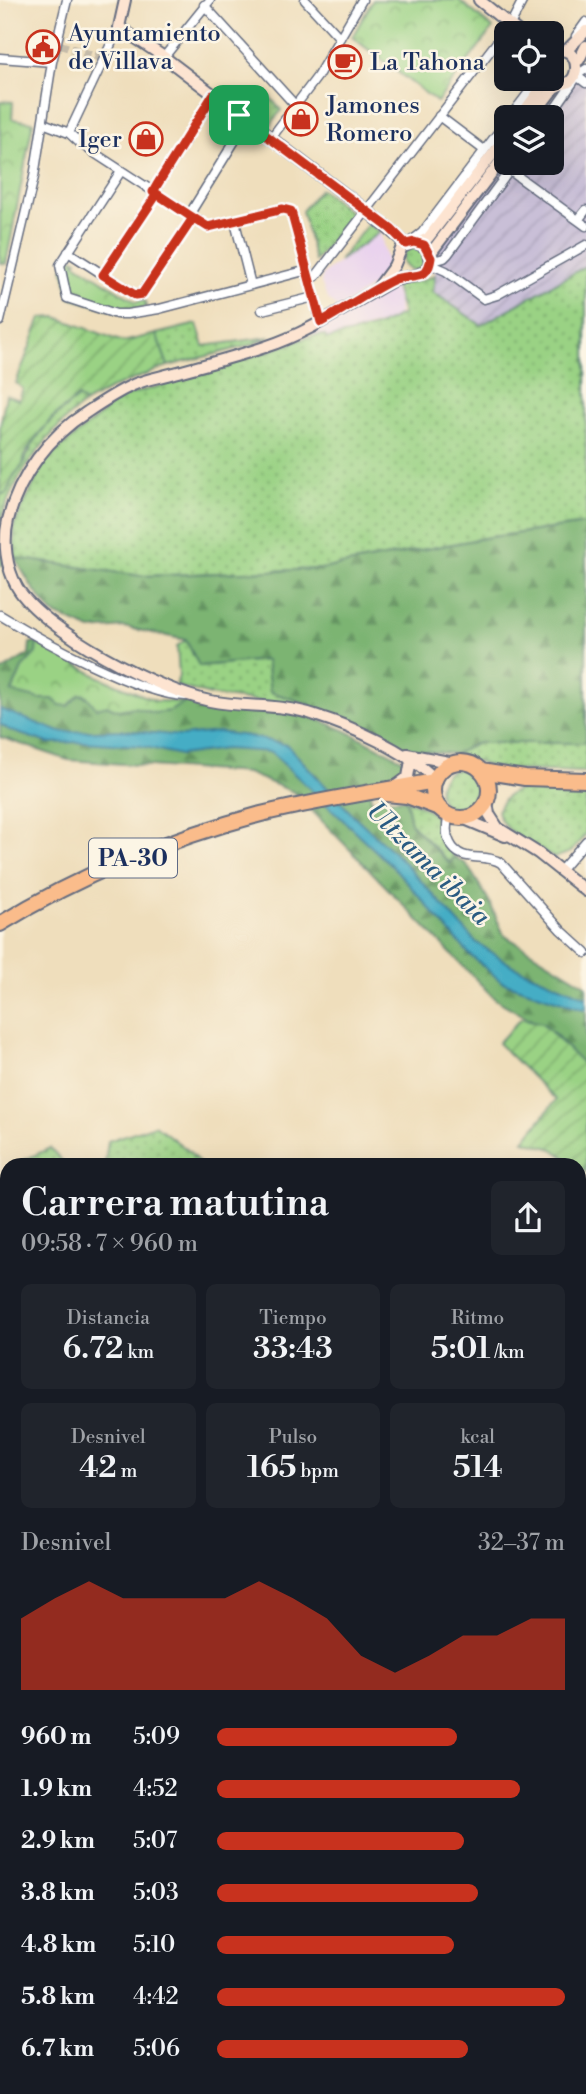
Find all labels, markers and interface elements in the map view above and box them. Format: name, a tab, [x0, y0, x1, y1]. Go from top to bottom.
place label: Ayuntamiento de Villava	[67, 19, 221, 77]
map controls	[494, 21, 564, 175]
button: locate	[494, 21, 564, 91]
public building icon: Ayuntamiento de Villava	[24, 28, 62, 66]
cafe icon: La Tahona	[326, 43, 364, 81]
place label: La Tahona	[370, 48, 486, 78]
pin	[209, 85, 269, 145]
place label: Jamones Romero	[325, 91, 420, 149]
icon: arrive	[220, 96, 258, 134]
shop icon: Jamones Romero	[282, 100, 320, 138]
button: layers	[494, 105, 564, 175]
shop icon: Iger	[127, 120, 165, 158]
place label: Iger	[78, 125, 122, 155]
water label: Ultzama ibaia	[360, 795, 497, 933]
road number: PA-30	[89, 838, 177, 878]
text: Carrera matutina	[21, 1180, 329, 1227]
button: share	[491, 1181, 565, 1255]
text: 09:58 · 7 × 960 m	[21, 1230, 198, 1258]
text: Distancia	[67, 1306, 150, 1330]
text: Tiempo	[259, 1306, 327, 1330]
text: Ritmo	[451, 1306, 504, 1330]
text: 6.72	[63, 1330, 124, 1368]
text: 33:43	[253, 1330, 333, 1368]
text: 5:01	[431, 1330, 491, 1368]
text: km	[124, 1340, 154, 1364]
text: /km	[491, 1340, 525, 1364]
text: Desnivel	[71, 1425, 146, 1449]
text: Pulso	[269, 1425, 317, 1449]
text: kcal	[460, 1425, 495, 1449]
text: 42	[79, 1449, 117, 1487]
text: 165	[247, 1449, 297, 1487]
text: 514	[453, 1449, 503, 1487]
text: m	[117, 1459, 137, 1483]
text: bpm	[297, 1459, 339, 1483]
text: Desnivel	[21, 1529, 111, 1557]
text: 32–37 m	[478, 1529, 565, 1557]
text: 960 m	[21, 1723, 91, 1751]
text: 5:09	[133, 1723, 180, 1751]
text: 1.9 km	[21, 1775, 92, 1803]
text: 4:52	[133, 1775, 178, 1803]
text: 2.9 km	[21, 1827, 95, 1855]
text: 5:07	[133, 1827, 177, 1855]
text: 3.8 km	[21, 1879, 95, 1907]
text: 5:03	[133, 1879, 179, 1907]
text: 4.8 km	[21, 1931, 96, 1959]
text: 5:10	[133, 1931, 175, 1959]
text: 5.8 km	[21, 1983, 95, 2011]
text: 4:42	[133, 1983, 179, 2011]
text: 6.7 km	[21, 2035, 94, 2063]
text: 5:06	[133, 2035, 180, 2063]

